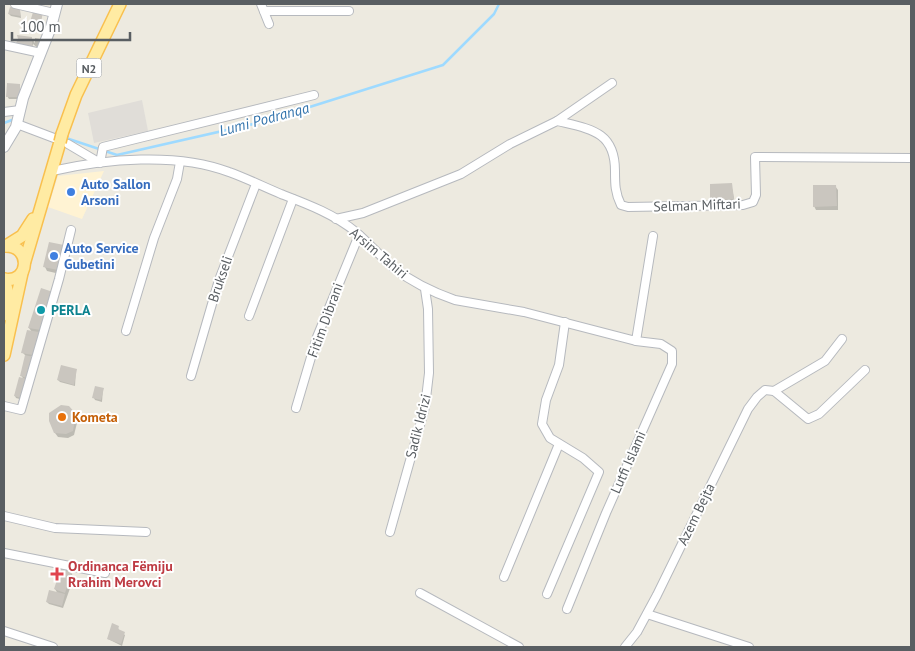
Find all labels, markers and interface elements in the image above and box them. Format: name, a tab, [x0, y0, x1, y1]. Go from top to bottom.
scale bar	[12, 10, 130, 42]
text: 100 m	[20, 17, 61, 36]
road number: N2	[76, 58, 102, 78]
water label: Lumi Podranqa	[217, 98, 312, 140]
place label: Auto Sallon Arsoni	[81, 175, 151, 209]
marker: Auto Sallon Arsoni	[65, 186, 77, 198]
street label: Selman Miftari	[653, 194, 741, 216]
street label: Arsim Tahiri	[346, 223, 412, 283]
place label: Auto Service Gubetini	[64, 239, 139, 273]
marker: Auto Service Gubetini	[48, 250, 60, 262]
street label: Brukseli	[204, 253, 236, 305]
street label: Fitim Dibrani	[303, 280, 347, 360]
place label: PERLA	[51, 301, 91, 319]
marker: PERLA	[35, 304, 47, 316]
street label: Sadik Idrizi	[401, 392, 435, 460]
place label: Kometa	[72, 408, 118, 426]
marker: Kometa	[56, 411, 68, 423]
street label: Lutfi Islami	[606, 428, 650, 496]
street label: Azem Bejta	[673, 480, 719, 548]
place label: Ordinanca Fëmiju Rrahim Merovci	[68, 557, 173, 591]
marker: Ordinanca Fëmiju Rrahim Merovci	[50, 567, 64, 581]

